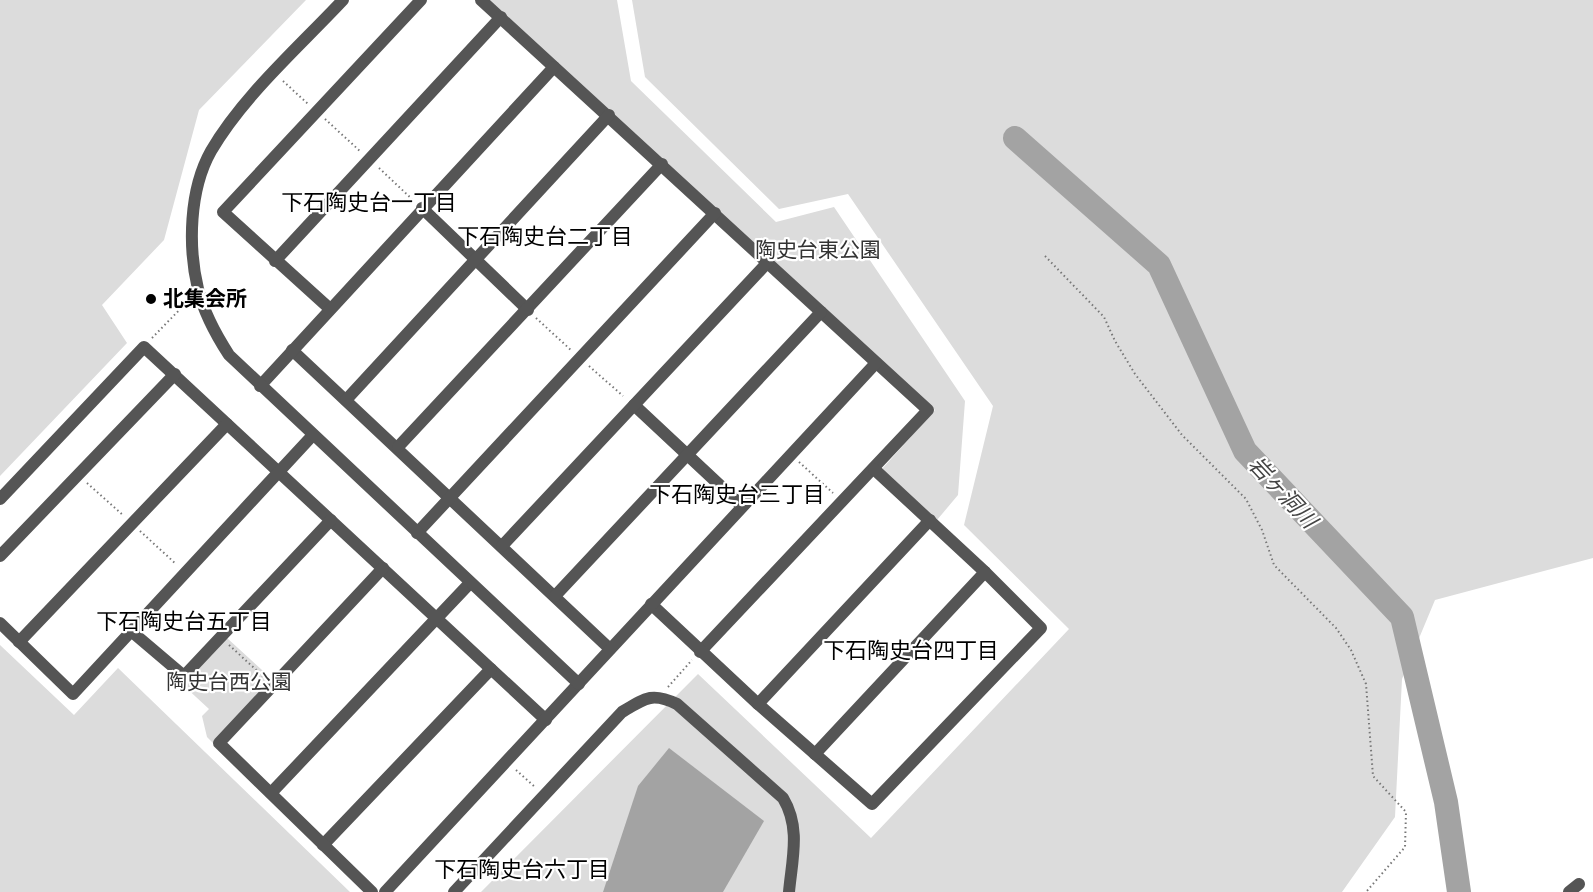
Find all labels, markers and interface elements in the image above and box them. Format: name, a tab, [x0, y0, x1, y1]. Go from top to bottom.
district label: 下石陶史台一丁目	[281, 189, 457, 216]
district label: 下石陶史台二丁目	[457, 223, 633, 250]
park label: 陶史台東公園	[755, 237, 881, 262]
place label: 北集会所	[163, 286, 247, 311]
marker: 北集会所	[144, 292, 158, 306]
water label: 岩ヶ洞川	[1243, 451, 1324, 535]
district label: 下石陶史台三丁目	[649, 481, 825, 508]
district label: 下石陶史台五丁目	[96, 608, 272, 635]
district label: 下石陶史台四丁目	[823, 637, 999, 664]
park label: 陶史台西公園	[166, 669, 292, 694]
district label: 下石陶史台六丁目	[434, 856, 610, 883]

